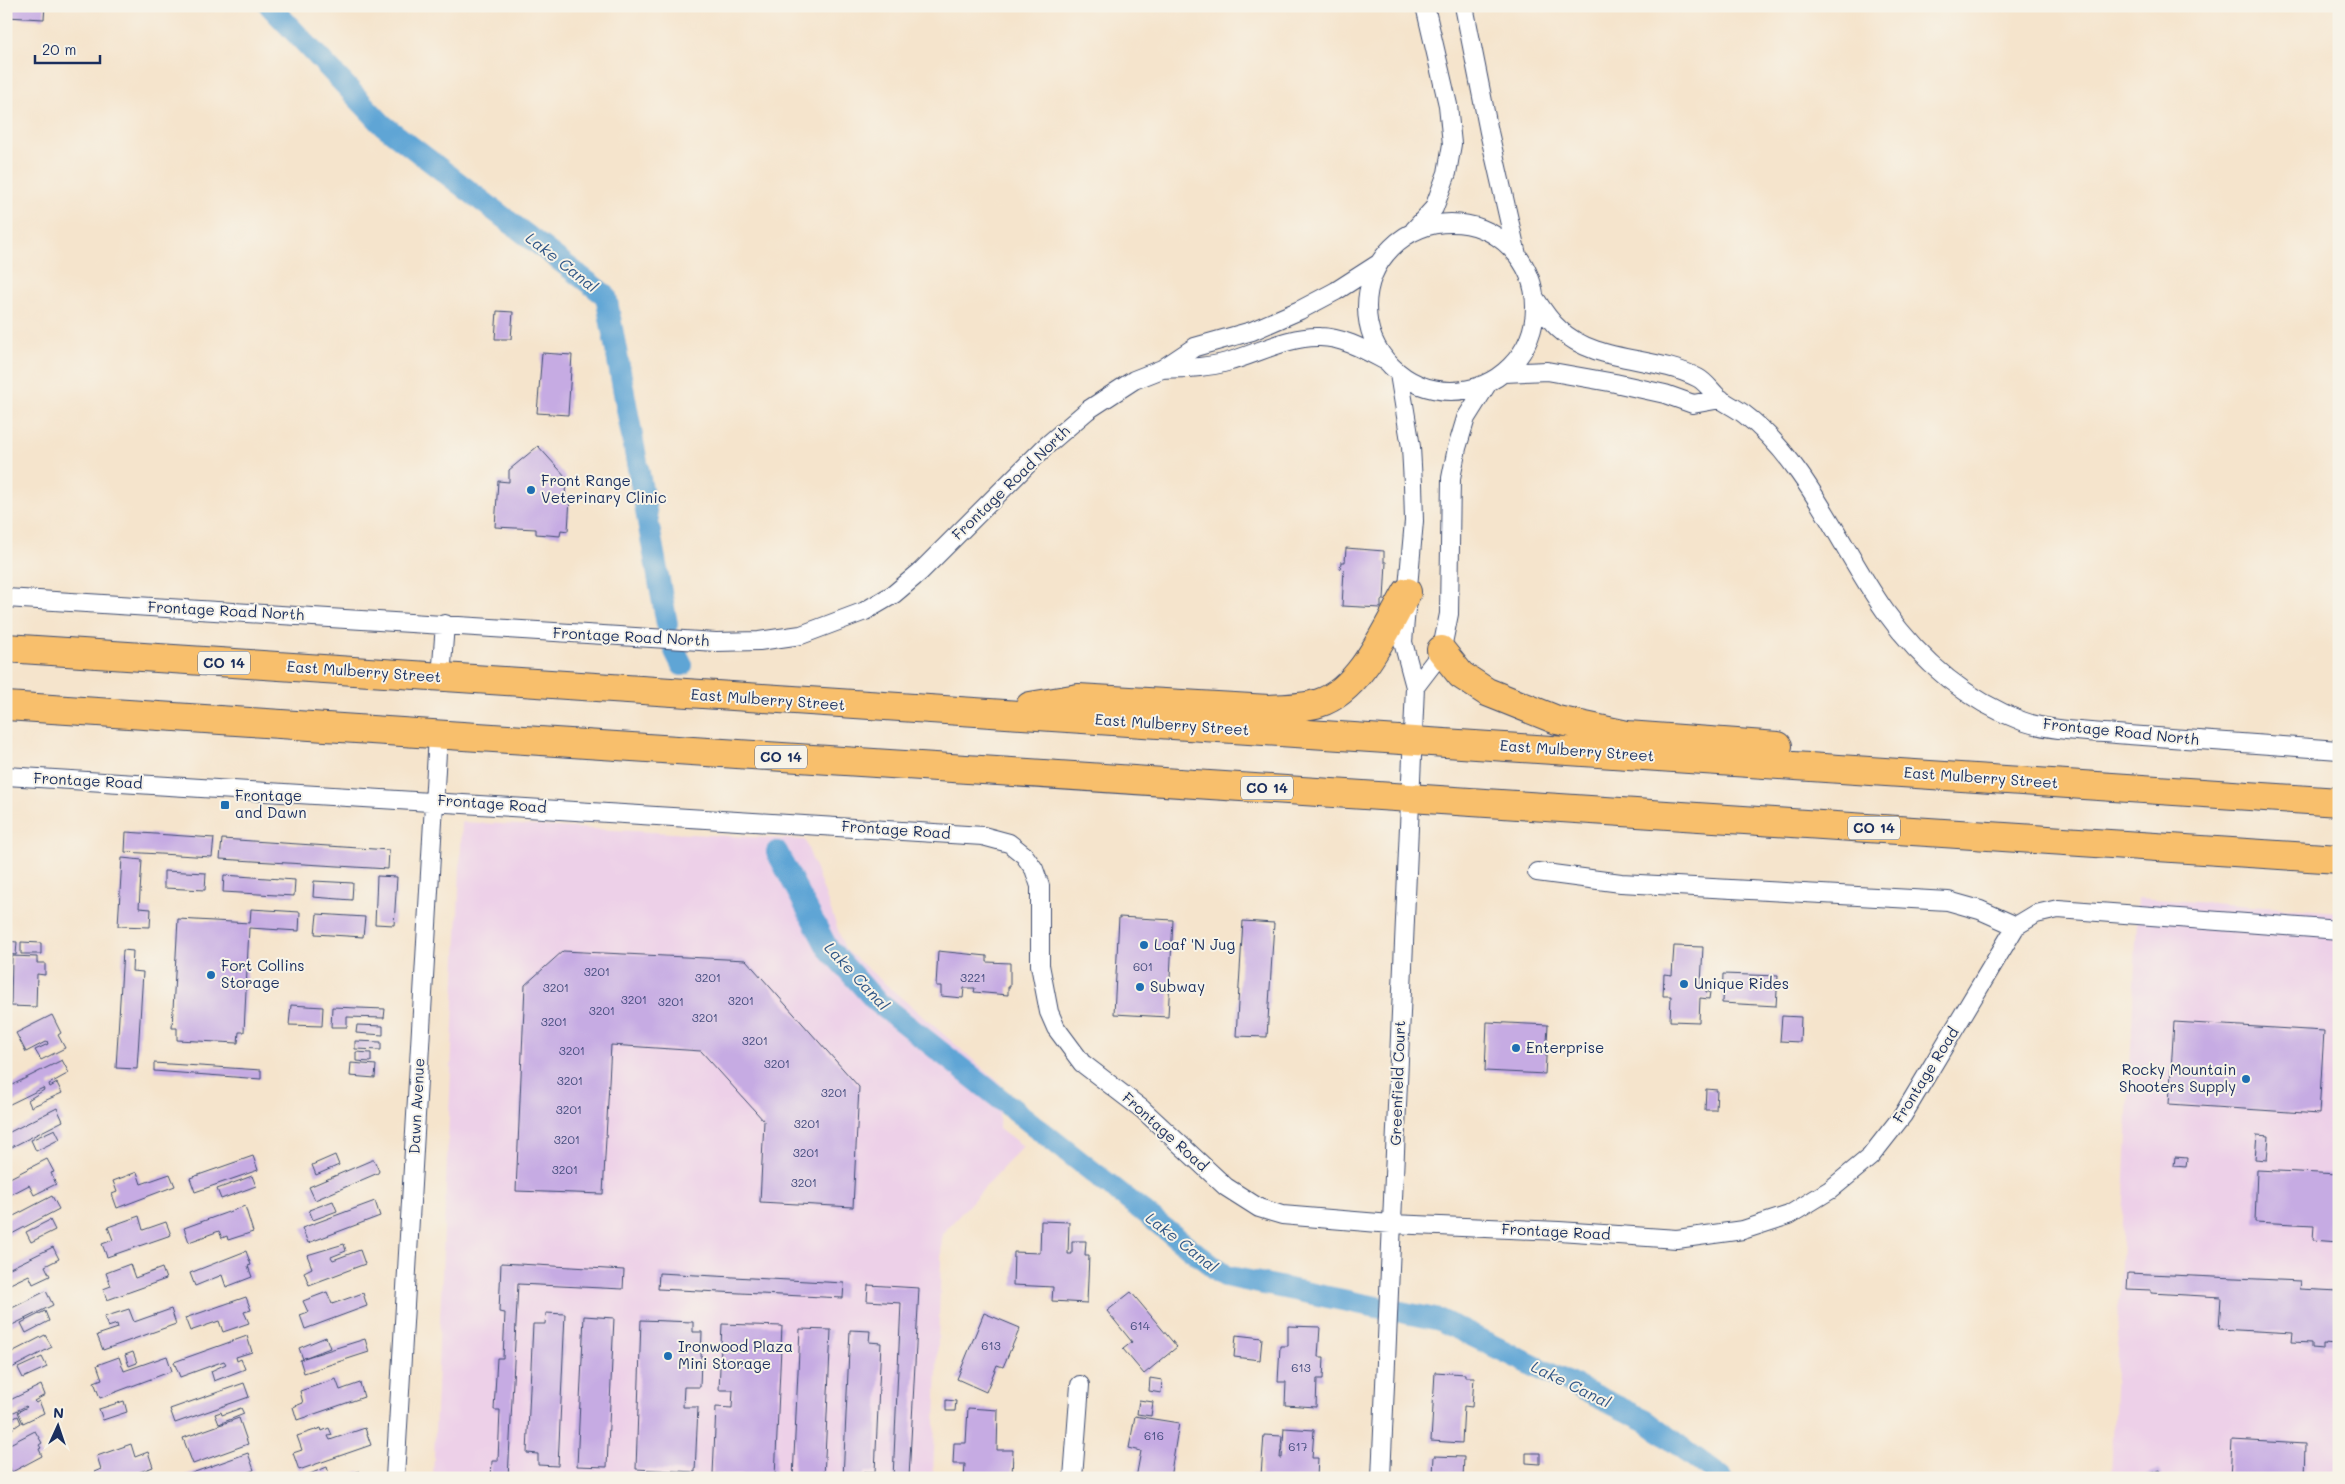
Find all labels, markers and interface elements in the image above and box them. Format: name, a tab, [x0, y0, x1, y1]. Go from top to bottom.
scale bar	[35, 32, 100, 64]
text: 20 m	[42, 39, 76, 59]
water label: Lake Canal	[522, 227, 603, 296]
street label: Frontage Road North	[947, 421, 1074, 544]
place label: Front Range Veterinary Clinic	[541, 470, 667, 507]
marker: Front Range Veterinary Clinic	[525, 484, 537, 496]
street label: Frontage Road North	[147, 596, 305, 624]
street label: Frontage Road North	[552, 622, 710, 650]
road number: CO 14	[198, 651, 250, 674]
street label: East Mulberry Street	[286, 656, 442, 686]
street label: East Mulberry Street	[690, 684, 846, 714]
street label: East Mulberry Street	[1094, 709, 1250, 739]
street label: Frontage Road North	[2042, 713, 2200, 749]
street label: East Mulberry Street	[1499, 735, 1655, 765]
road number: CO 14	[755, 746, 807, 769]
street label: East Mulberry Street	[1903, 762, 2059, 792]
street label: Frontage Road	[33, 767, 143, 793]
road number: CO 14	[1241, 776, 1293, 800]
place label: Frontage and Dawn	[235, 785, 307, 822]
street label: Frontage Road	[437, 789, 547, 817]
marker: Frontage and Dawn	[219, 799, 231, 811]
street label: Frontage Road	[841, 815, 951, 843]
road number: CO 14	[1848, 816, 1900, 840]
place label: Loaf 'N Jug	[1154, 934, 1235, 954]
water label: Lake Canal	[820, 937, 894, 1014]
marker: Loaf 'N Jug	[1138, 939, 1150, 951]
place label: Fort Collins Storage	[221, 955, 305, 992]
house number: 601	[1133, 958, 1153, 974]
house number: 3201	[584, 963, 610, 979]
marker: Fort Collins Storage	[205, 969, 217, 981]
house number: 3201	[695, 969, 721, 985]
house number: 3221	[960, 969, 986, 985]
place label: Unique Rides	[1694, 973, 1789, 993]
place label: Subway	[1150, 976, 1205, 996]
marker: Unique Rides	[1678, 978, 1690, 990]
house number: 3201	[543, 979, 569, 995]
marker: Subway	[1134, 981, 1146, 993]
house number: 3201	[621, 991, 647, 1007]
house number: 3201	[728, 992, 754, 1008]
house number: 3201	[658, 993, 684, 1009]
house number: 3201	[589, 1002, 615, 1018]
house number: 3201	[692, 1009, 718, 1025]
house number: 3201	[541, 1013, 567, 1029]
street label: Greenfield Court	[1385, 1020, 1409, 1146]
street label: Frontage Road	[1888, 1023, 1963, 1126]
house number: 3201	[742, 1032, 768, 1048]
place label: Enterprise	[1526, 1037, 1604, 1057]
house number: 3201	[559, 1042, 585, 1058]
marker: Enterprise	[1510, 1042, 1522, 1054]
house number: 3201	[764, 1055, 790, 1071]
street label: Dawn Avenue	[403, 1057, 429, 1155]
place label: Rocky Mountain Shooters Supply	[2119, 1059, 2236, 1096]
house number: 3201	[557, 1072, 583, 1088]
marker: Rocky Mountain Shooters Supply	[2240, 1073, 2252, 1085]
house number: 3201	[821, 1084, 847, 1100]
street label: Frontage Road	[1118, 1087, 1213, 1175]
house number: 3201	[556, 1101, 582, 1117]
house number: 3201	[794, 1115, 820, 1131]
house number: 3201	[554, 1131, 580, 1147]
house number: 3201	[793, 1144, 819, 1160]
house number: 3201	[552, 1161, 578, 1177]
house number: 3201	[791, 1174, 817, 1190]
water label: Lake Canal	[1142, 1207, 1223, 1276]
street label: Frontage Road	[1501, 1218, 1611, 1244]
house number: 614	[1130, 1317, 1150, 1333]
place label: Ironwood Plaza Mini Storage	[678, 1336, 793, 1373]
house number: 613	[981, 1337, 1001, 1353]
marker: Ironwood Plaza Mini Storage	[662, 1350, 674, 1362]
water label: Lake Canal	[1528, 1355, 1615, 1412]
house number: 613	[1291, 1359, 1311, 1375]
north arrow	[32, 1402, 82, 1452]
text: N	[53, 1403, 65, 1422]
house number: 616	[1144, 1427, 1164, 1443]
house number: 617	[1288, 1438, 1308, 1454]

